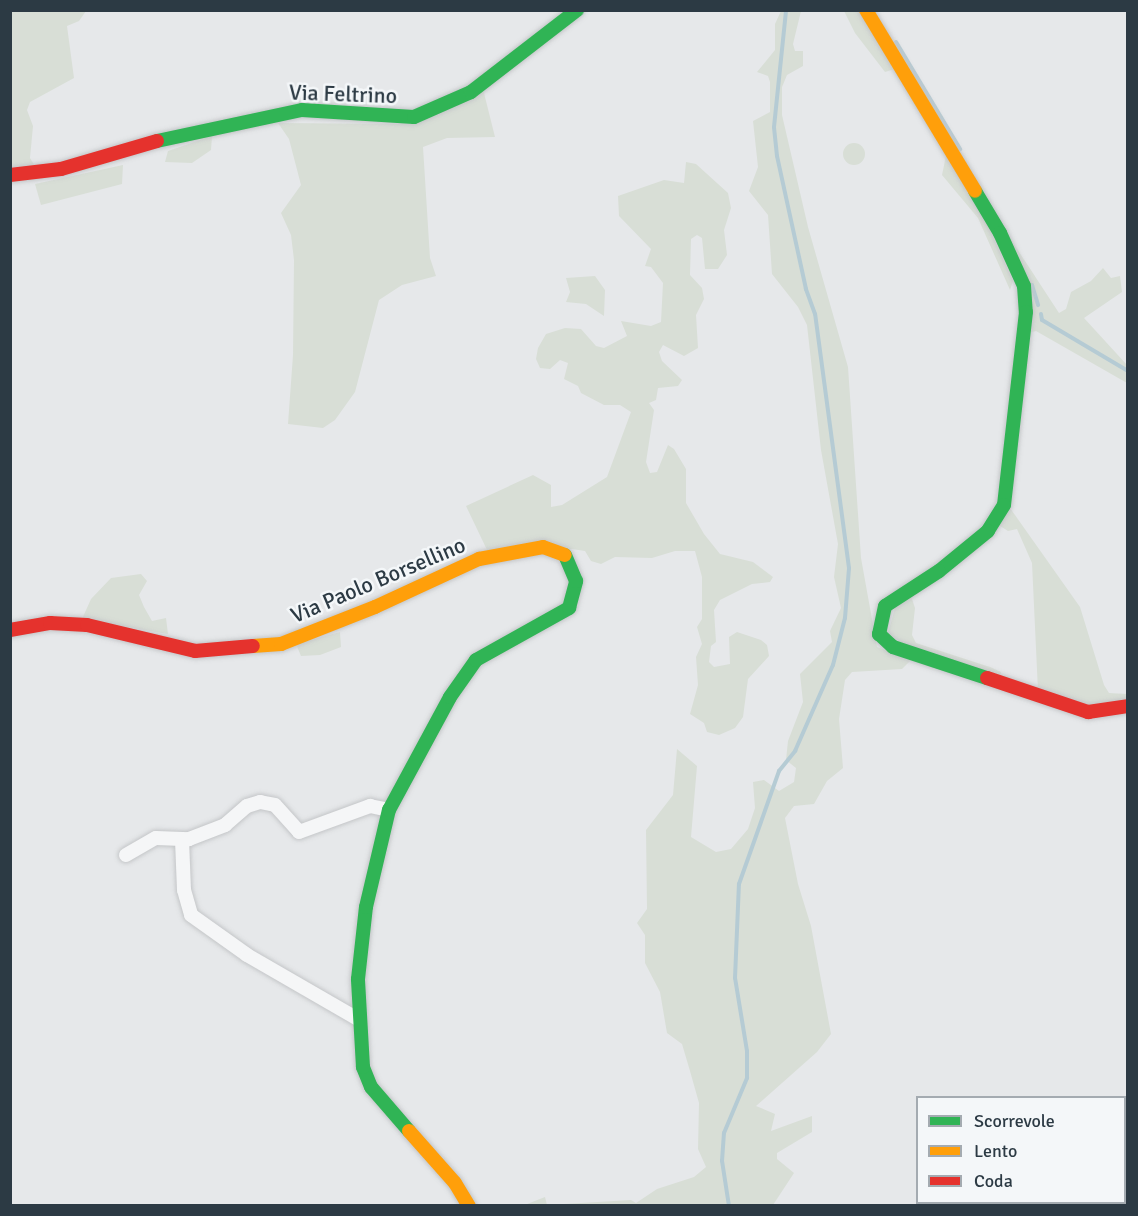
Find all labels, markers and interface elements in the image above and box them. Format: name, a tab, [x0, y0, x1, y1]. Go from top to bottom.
street label: Via Feltrino	[289, 79, 397, 109]
street label: Via Paolo Borsellino	[287, 531, 469, 629]
legend	[916, 1096, 1126, 1204]
text: Scorrevole	[974, 1110, 1055, 1132]
text: Lento	[974, 1140, 1017, 1162]
text: Coda	[974, 1170, 1013, 1192]

